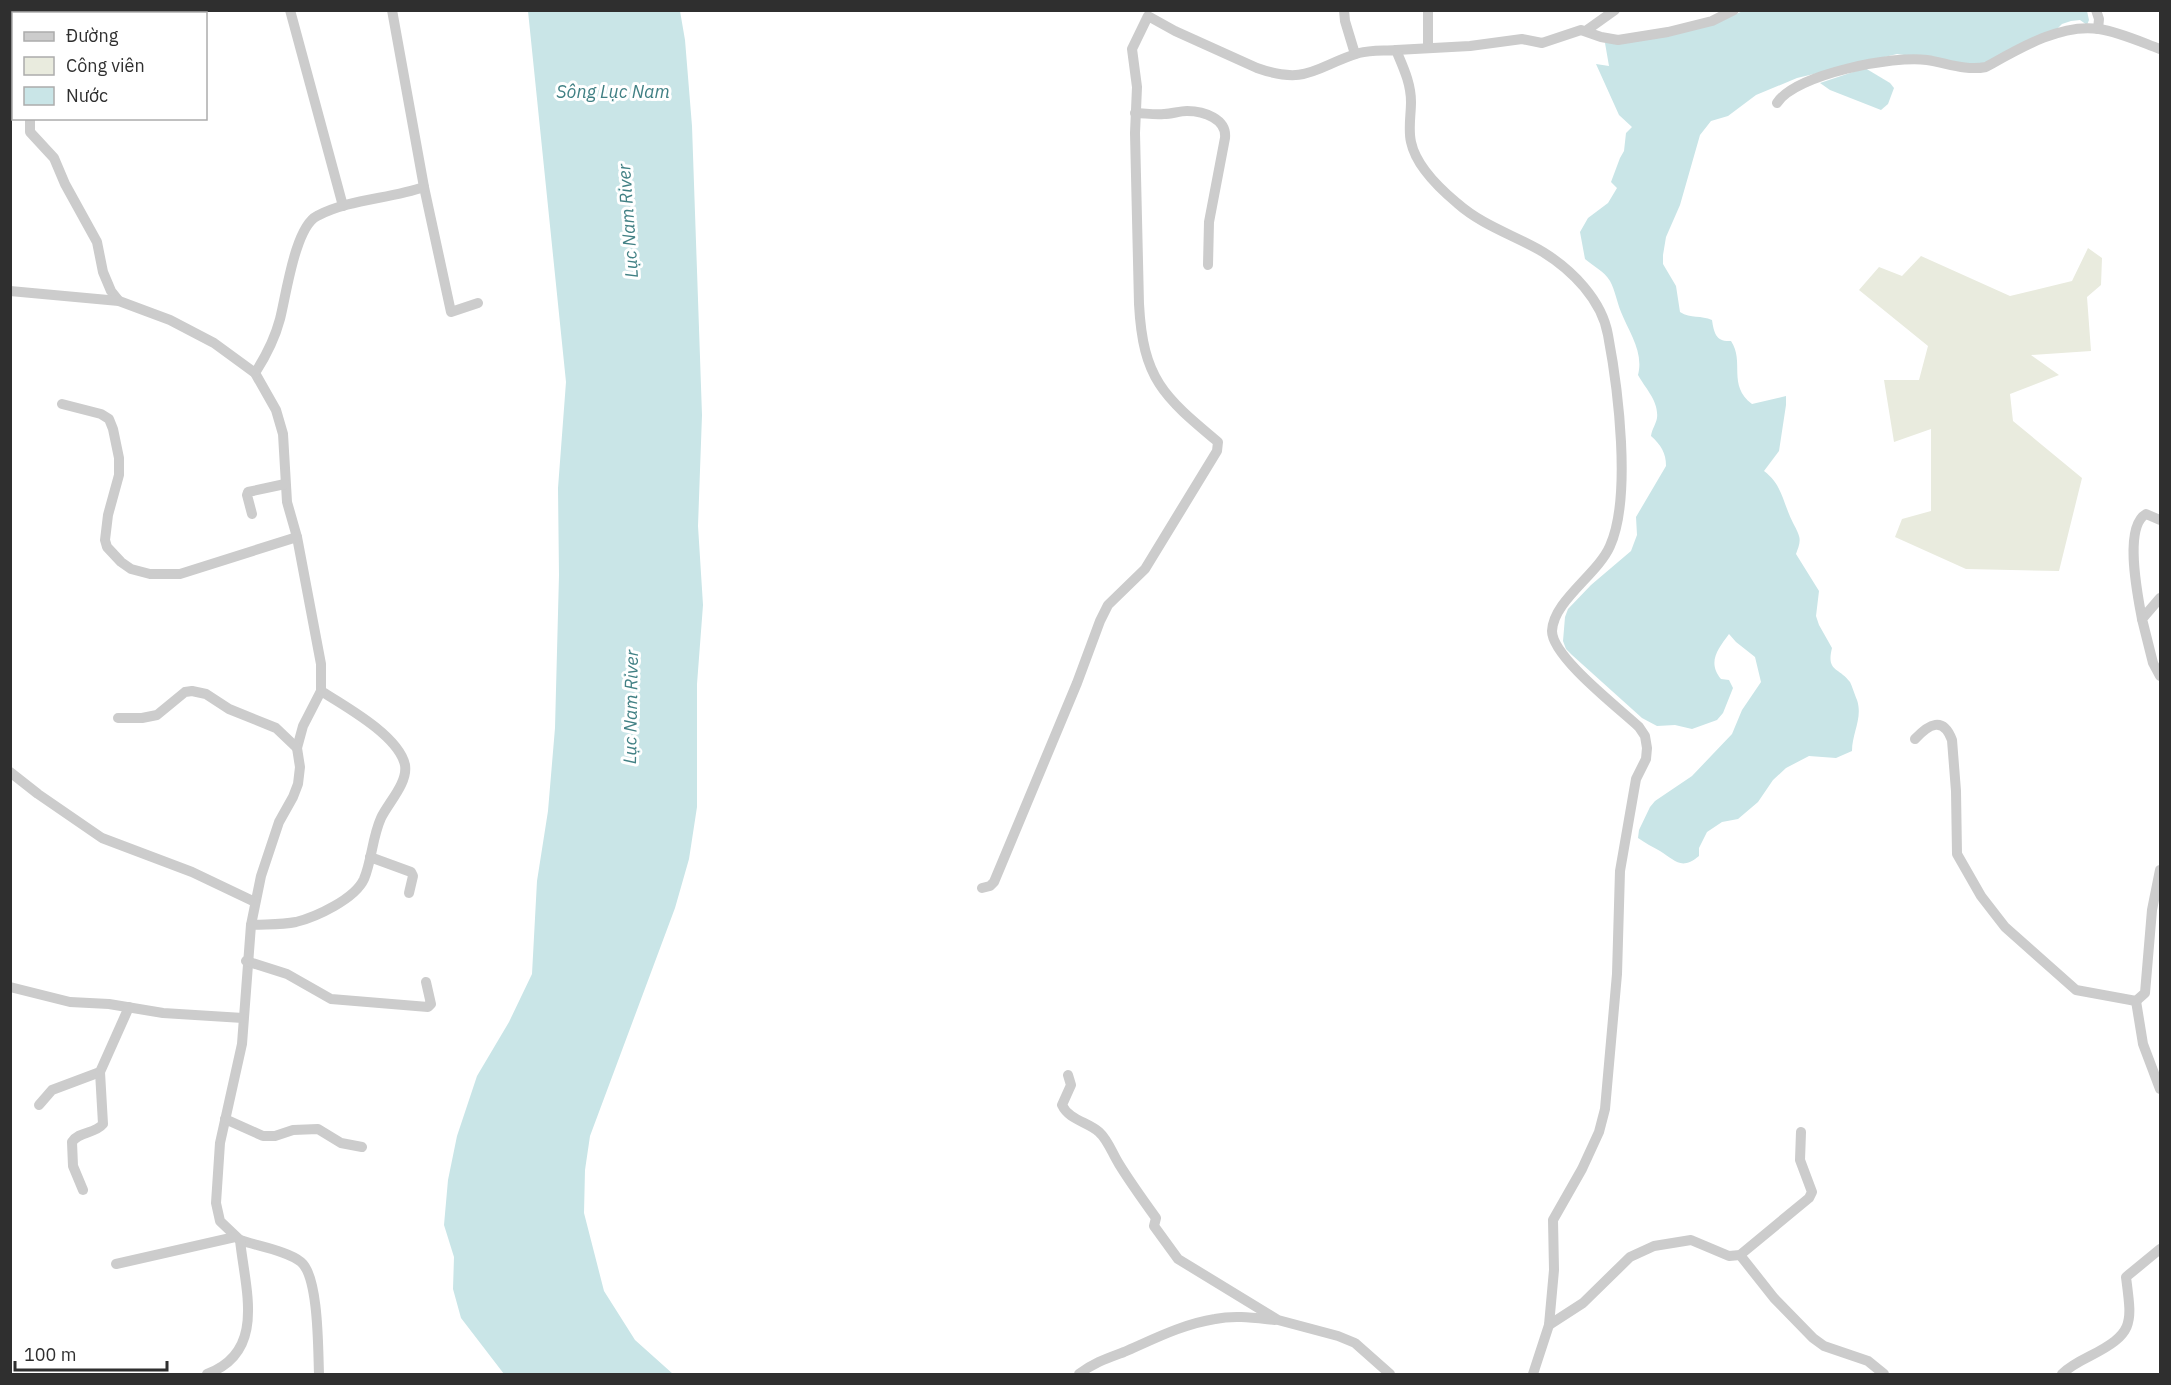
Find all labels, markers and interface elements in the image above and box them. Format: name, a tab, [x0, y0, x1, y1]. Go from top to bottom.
legend	[12, 12, 207, 120]
text: Đường	[66, 24, 119, 47]
text: Công viên	[66, 54, 145, 77]
water label: Sông Lục Nam	[556, 80, 670, 103]
text: Nước	[66, 84, 108, 107]
water label: Lục Nam River	[612, 163, 643, 279]
water label: Lục Nam River	[618, 649, 643, 764]
scale bar	[15, 1334, 166, 1372]
text: 100 m	[24, 1343, 76, 1366]

